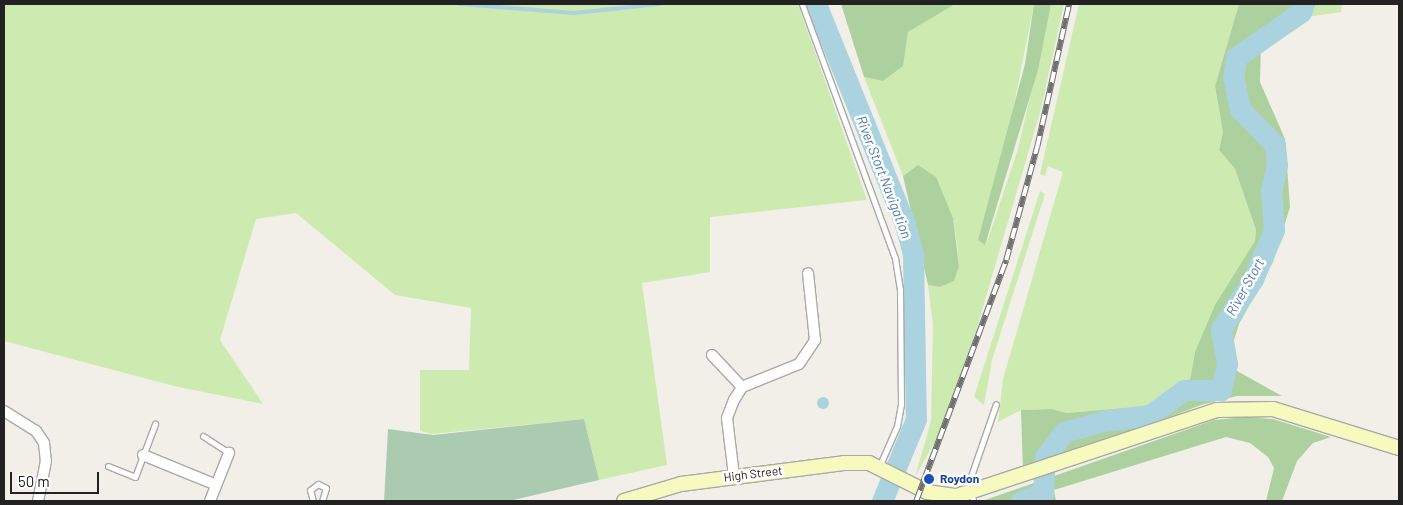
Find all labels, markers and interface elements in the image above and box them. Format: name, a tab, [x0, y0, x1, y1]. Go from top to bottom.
water label: River Stort Navigation	[853, 113, 915, 241]
water label: River Stort	[1222, 255, 1268, 319]
scale bar	[12, 462, 101, 494]
street label: High Street	[723, 463, 783, 485]
text: 50 m	[18, 472, 50, 490]
marker: Roydon	[922, 472, 936, 486]
place label: Roydon	[940, 472, 979, 486]

